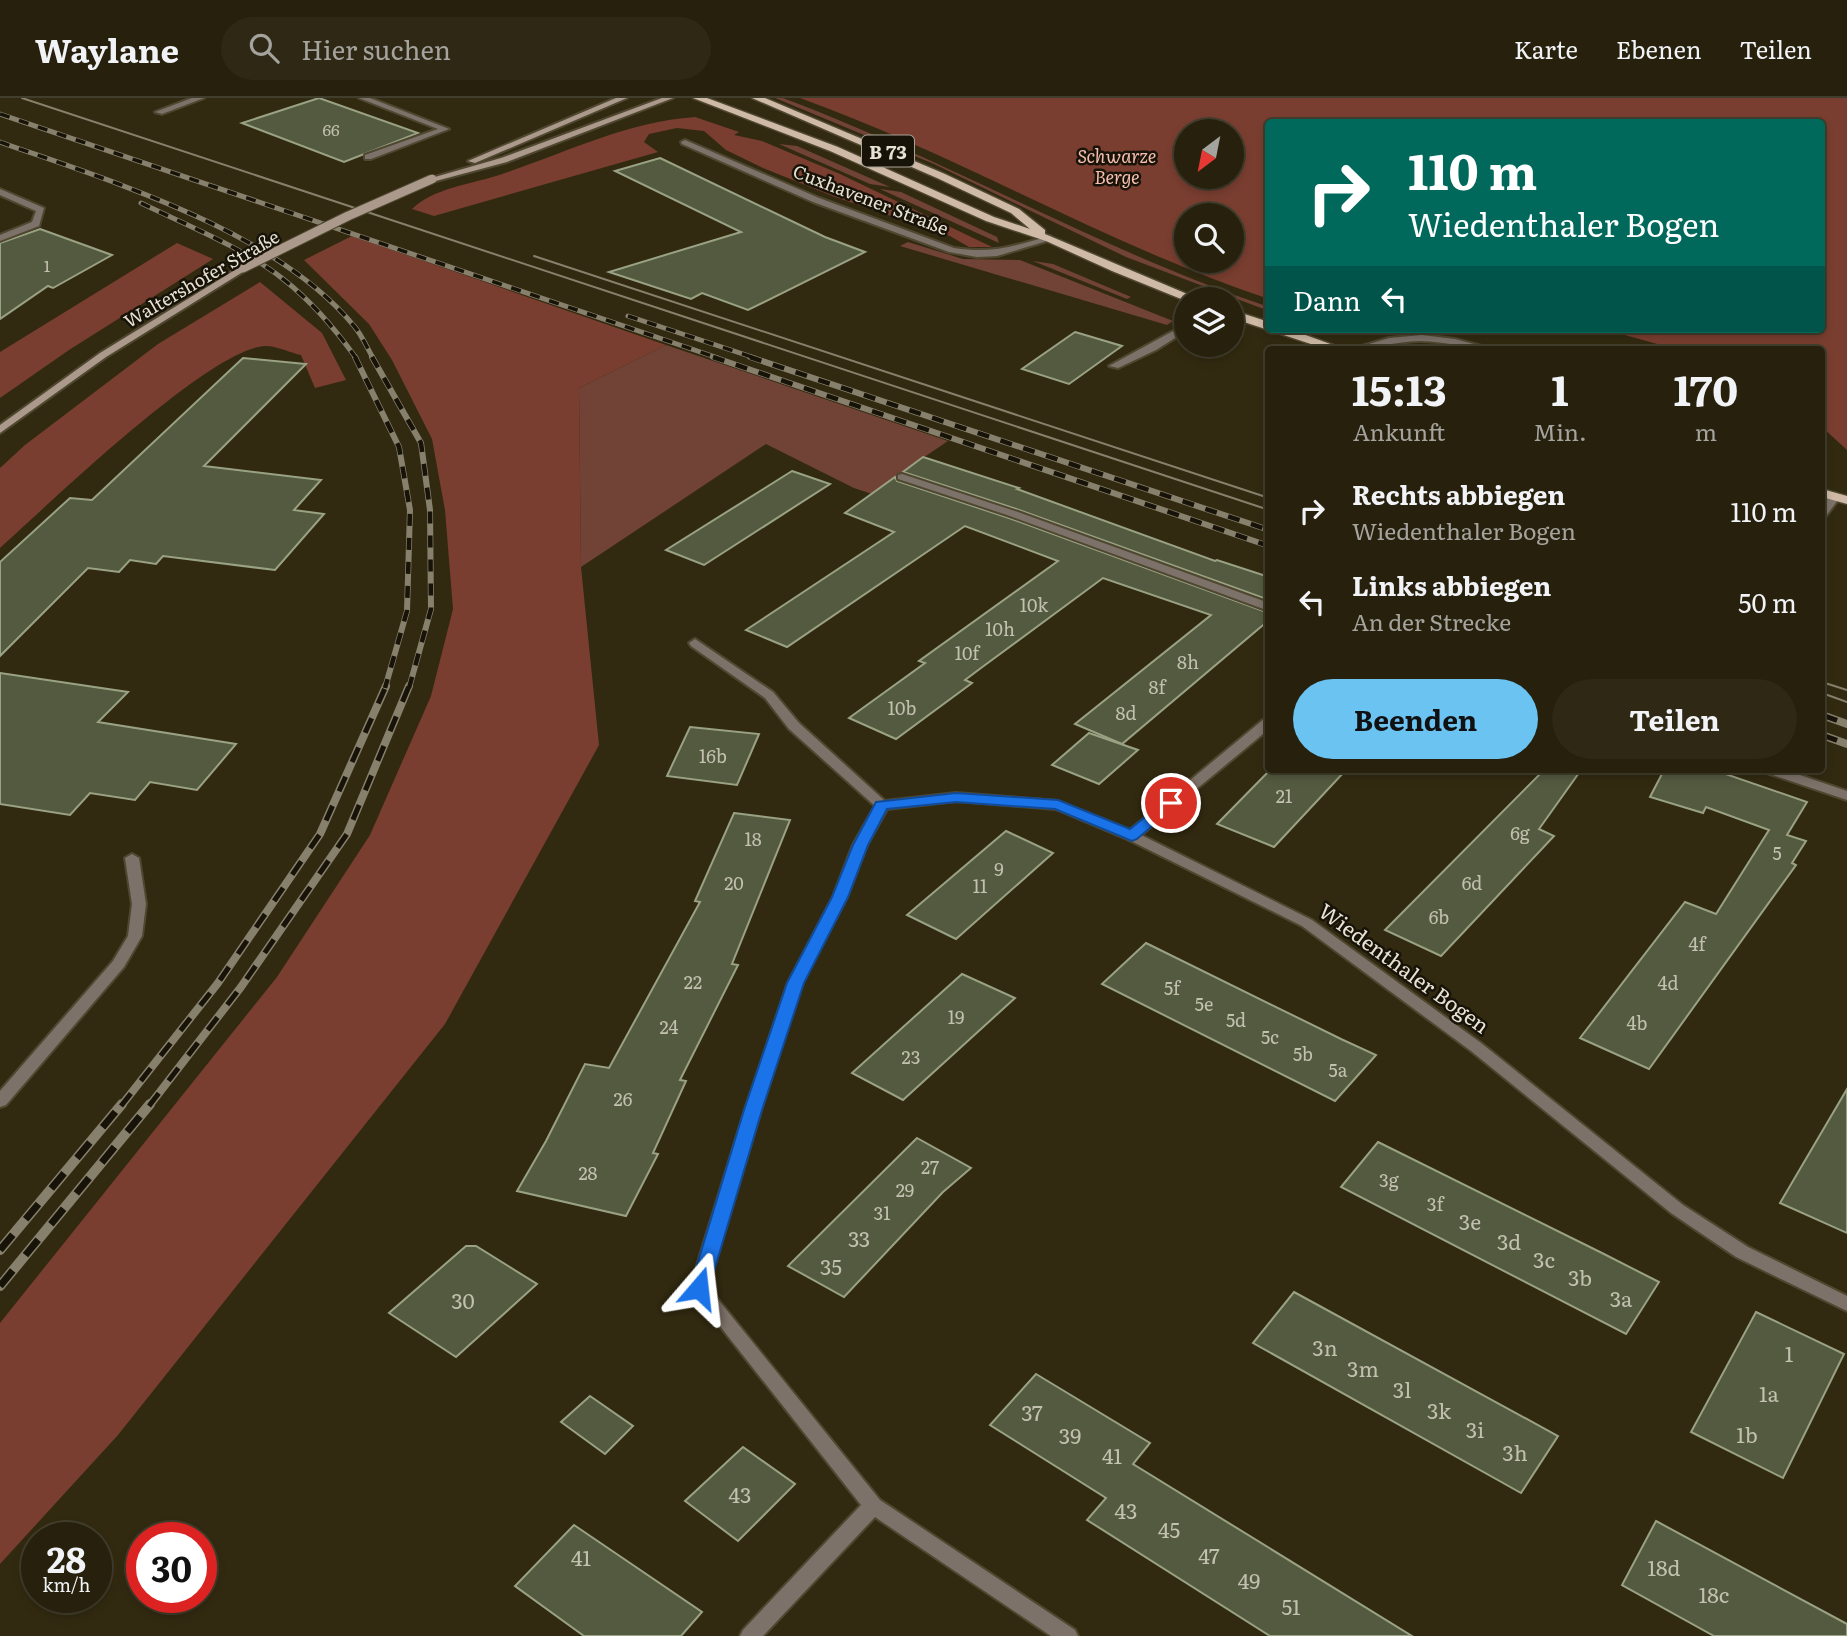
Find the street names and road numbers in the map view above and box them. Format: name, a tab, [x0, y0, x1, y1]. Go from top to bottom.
road number: B 73	[862, 136, 914, 166]
street label: Cuxhavener Straße	[789, 157, 953, 241]
street label: Waltershofer Straße	[118, 222, 284, 334]
street label: Wiedenthaler Bogen	[1313, 894, 1497, 1040]

